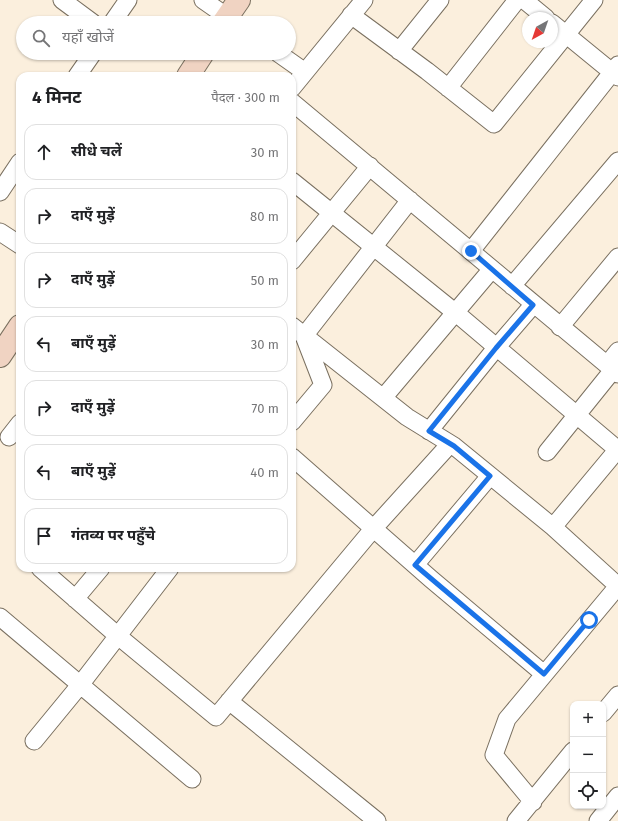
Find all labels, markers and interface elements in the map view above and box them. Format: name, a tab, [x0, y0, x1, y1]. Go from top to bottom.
north arrow	[522, 12, 558, 48]
search box	[16, 16, 296, 60]
icon: search	[30, 27, 52, 49]
text: यहाँ खोजें	[62, 28, 114, 46]
text: 4 मिनट	[32, 87, 81, 108]
text: पैदल · 300 m	[211, 90, 280, 105]
icon: ahead	[33, 141, 55, 163]
text: सीधे चलें	[71, 142, 122, 160]
text: 30 m	[251, 145, 279, 160]
icon: right	[33, 205, 55, 227]
text: दाएँ मुड़ें	[71, 206, 115, 224]
text: 80 m	[250, 209, 279, 224]
route end	[462, 242, 480, 260]
icon: right	[33, 269, 55, 291]
text: दाएँ मुड़ें	[71, 270, 115, 288]
text: 50 m	[251, 273, 279, 288]
icon: left	[33, 333, 55, 355]
text: बाएँ मुड़ें	[71, 334, 116, 352]
text: 30 m	[251, 337, 279, 352]
icon: right	[33, 397, 55, 419]
text: दाएँ मुड़ें	[71, 398, 115, 416]
text: 70 m	[252, 401, 279, 416]
icon: left	[33, 461, 55, 483]
text: बाएँ मुड़ें	[71, 462, 116, 480]
text: 40 m	[250, 465, 279, 480]
icon: arrive	[33, 525, 55, 547]
text: गंतव्य पर पहुँचे	[71, 526, 155, 544]
route start	[580, 611, 598, 629]
map controls	[570, 701, 606, 809]
button: +	[570, 701, 606, 737]
button: −	[570, 737, 606, 773]
button: locate	[570, 773, 606, 809]

